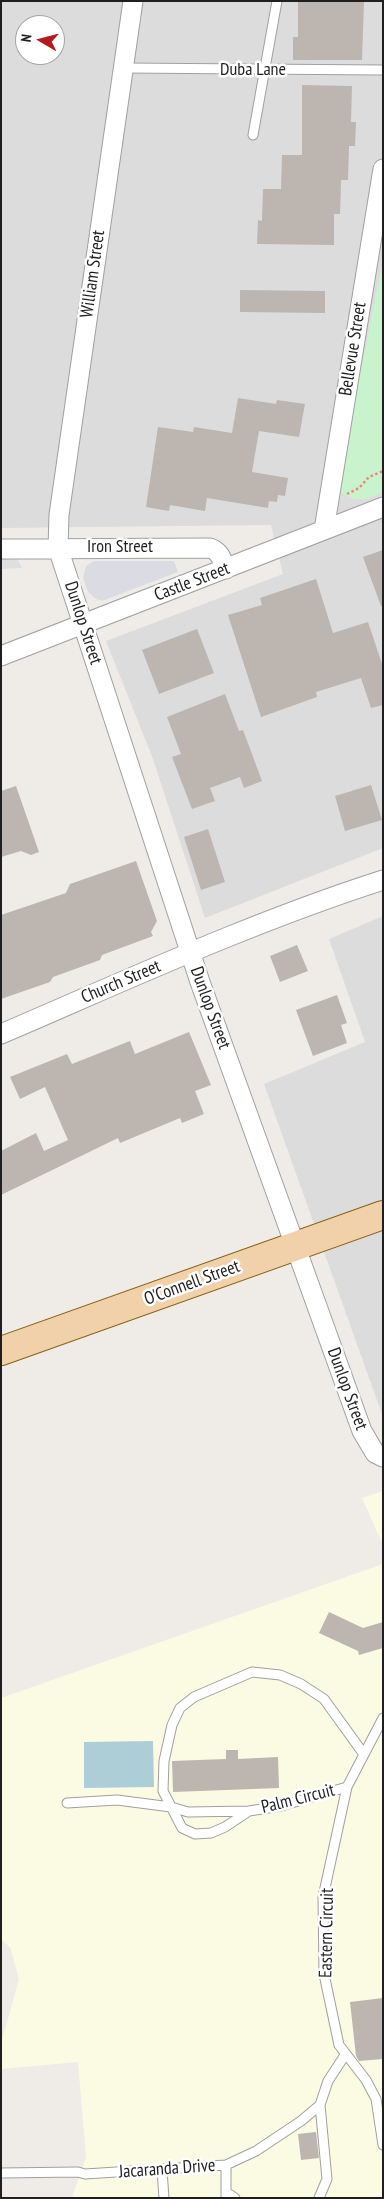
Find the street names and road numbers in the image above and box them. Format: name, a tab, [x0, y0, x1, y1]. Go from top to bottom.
street label: Duba Lane	[220, 59, 286, 81]
street label: William Street	[76, 229, 110, 319]
street label: Bellevue Street	[335, 301, 371, 397]
street label: Iron Street	[87, 536, 153, 558]
street label: Castle Street	[151, 558, 233, 606]
street label: Dunlop Street	[59, 579, 107, 667]
street label: Church Street	[78, 956, 164, 1008]
street label: Dunlop Street	[185, 964, 235, 1052]
street label: O'Connell Street	[141, 1256, 243, 1310]
street label: Dunlop Street	[322, 1345, 372, 1433]
street label: Palm Circuit	[259, 1779, 337, 1819]
street label: Eastern Circuit	[315, 1888, 339, 1978]
street label: Jacaranda Drive	[118, 2155, 216, 2183]

